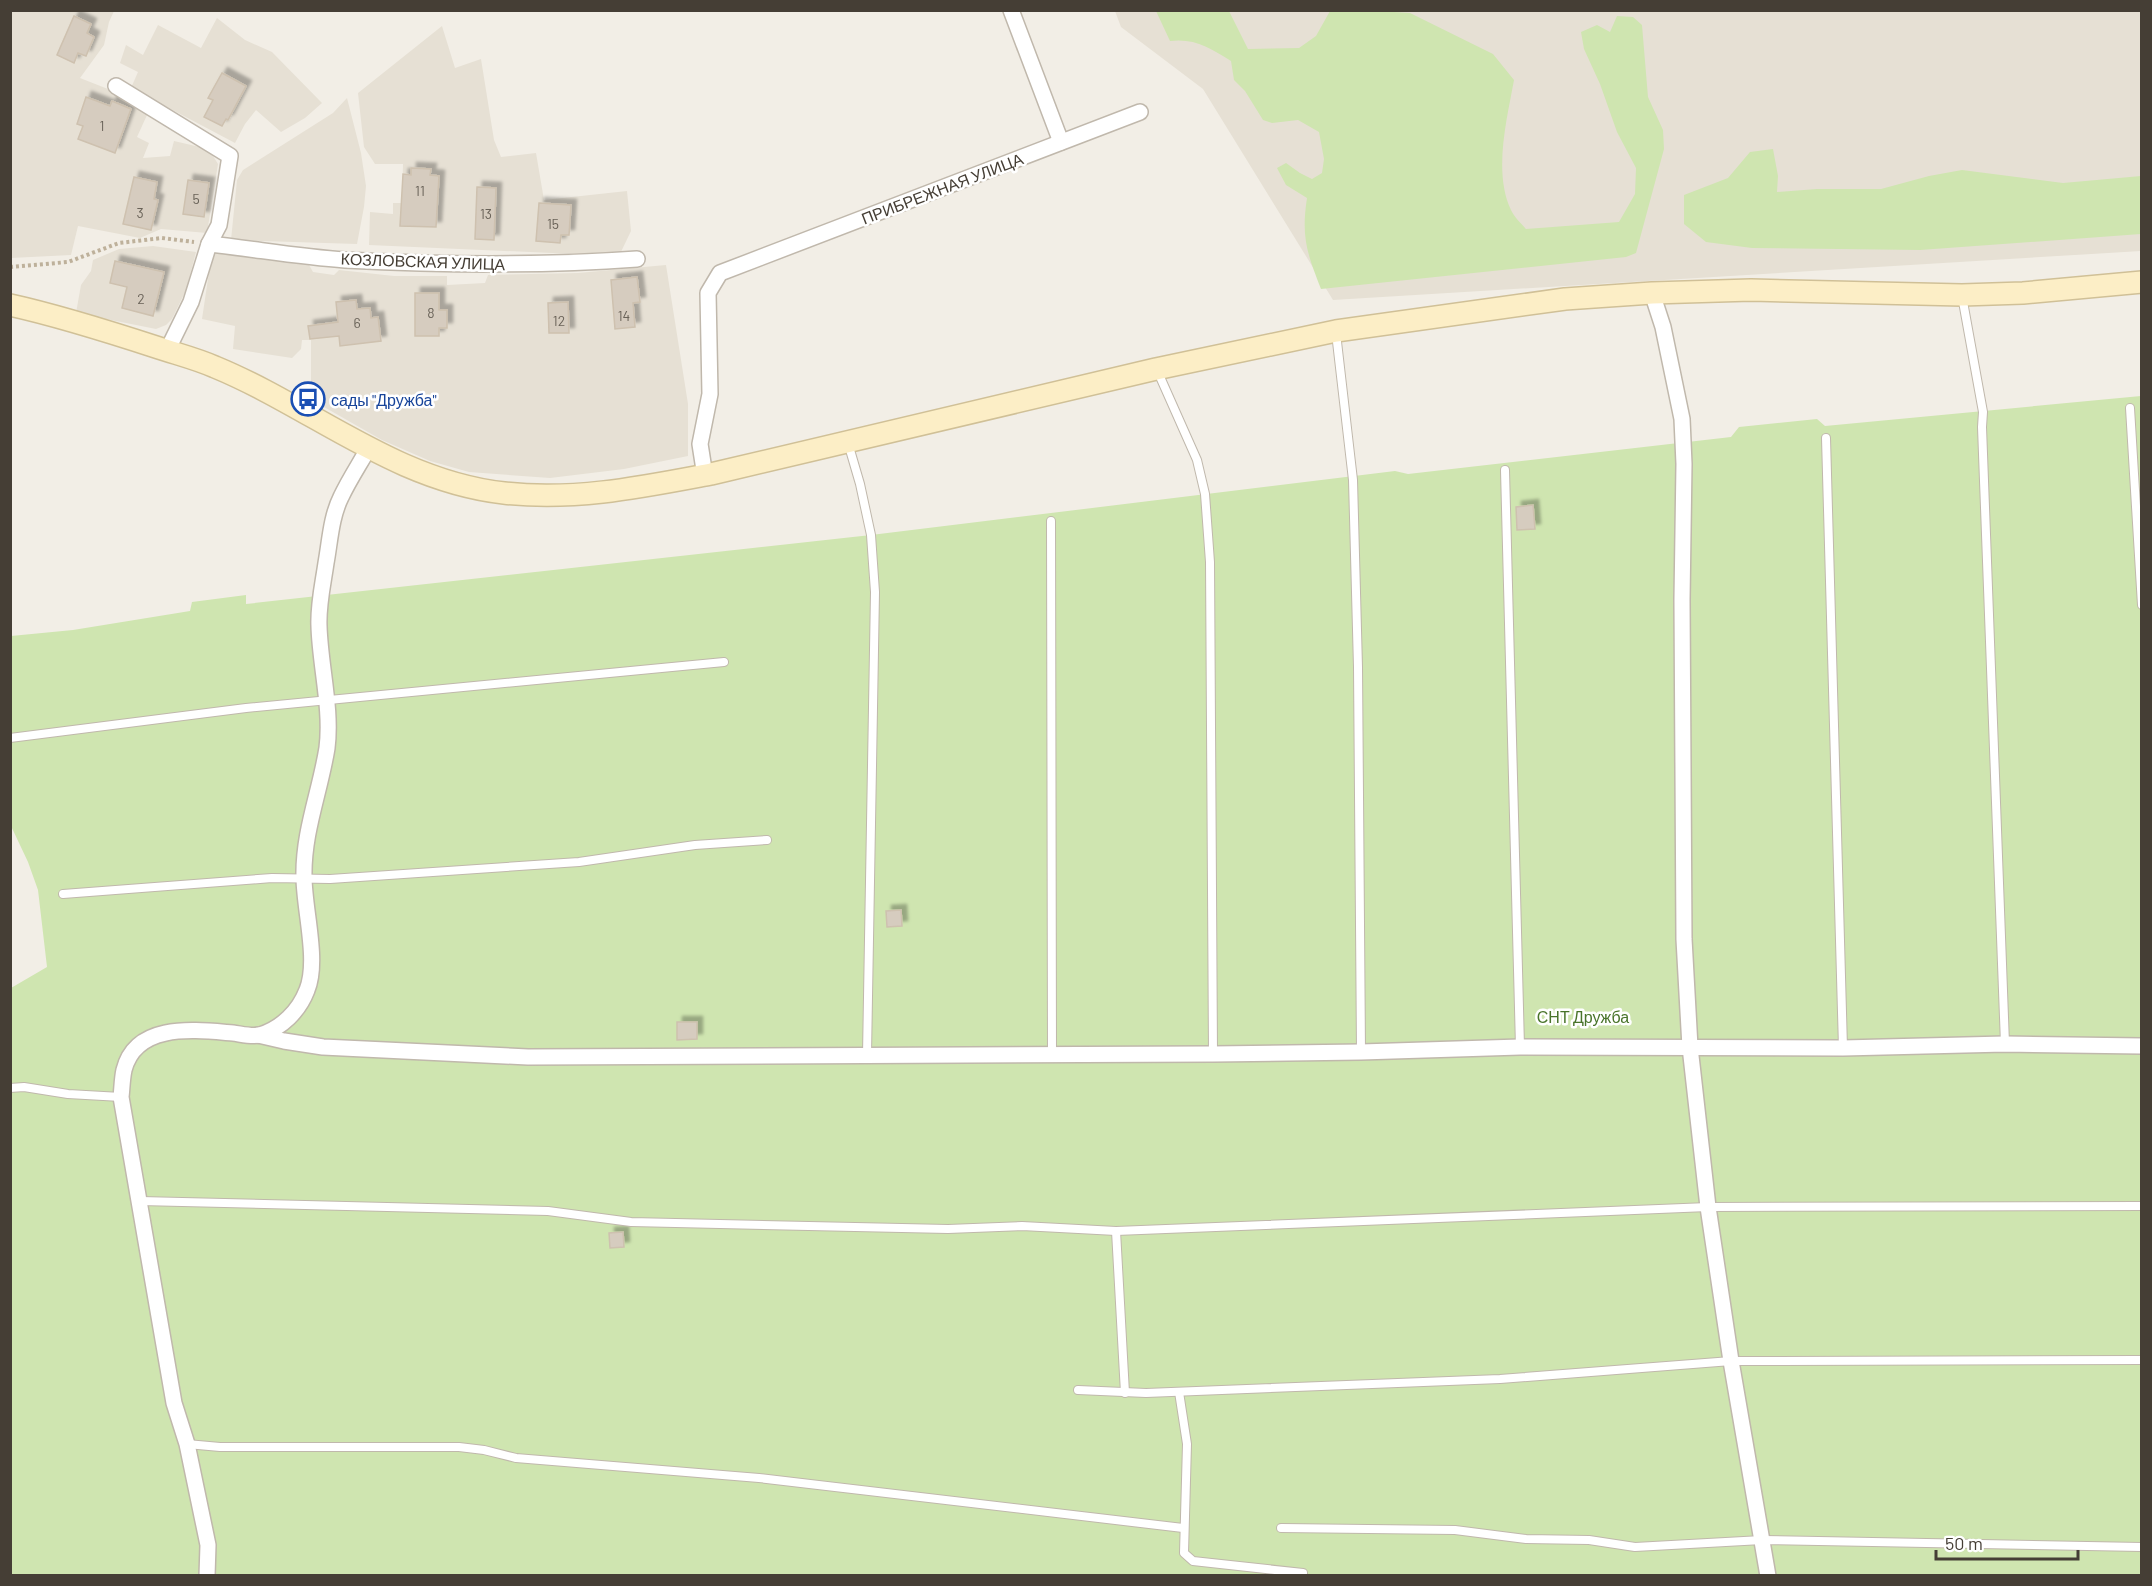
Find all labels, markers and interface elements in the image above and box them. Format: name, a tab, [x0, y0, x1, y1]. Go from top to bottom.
house number: 1	[100, 117, 104, 134]
street label: ПРИБРЕЖНАЯ УЛИЦА	[859, 148, 1026, 228]
house number: 11	[415, 182, 425, 199]
house number: 5	[192, 190, 200, 207]
house number: 3	[136, 204, 144, 221]
house number: 13	[480, 205, 492, 222]
house number: 15	[547, 215, 559, 232]
street label: КОЗЛОВСКАЯ УЛИЦА	[340, 249, 506, 273]
house number: 2	[137, 290, 145, 307]
house number: 8	[427, 304, 435, 321]
house number: 14	[618, 307, 630, 324]
house number: 12	[553, 312, 565, 329]
house number: 6	[353, 314, 361, 331]
bus stop icon: сады "Дружба"	[290, 381, 326, 417]
place label: сады "Дружба"	[331, 390, 437, 409]
park label: СНТ Дружба	[1537, 1007, 1629, 1026]
scale bar	[1936, 1523, 2078, 1561]
text: 50 m	[1945, 1532, 1983, 1554]

